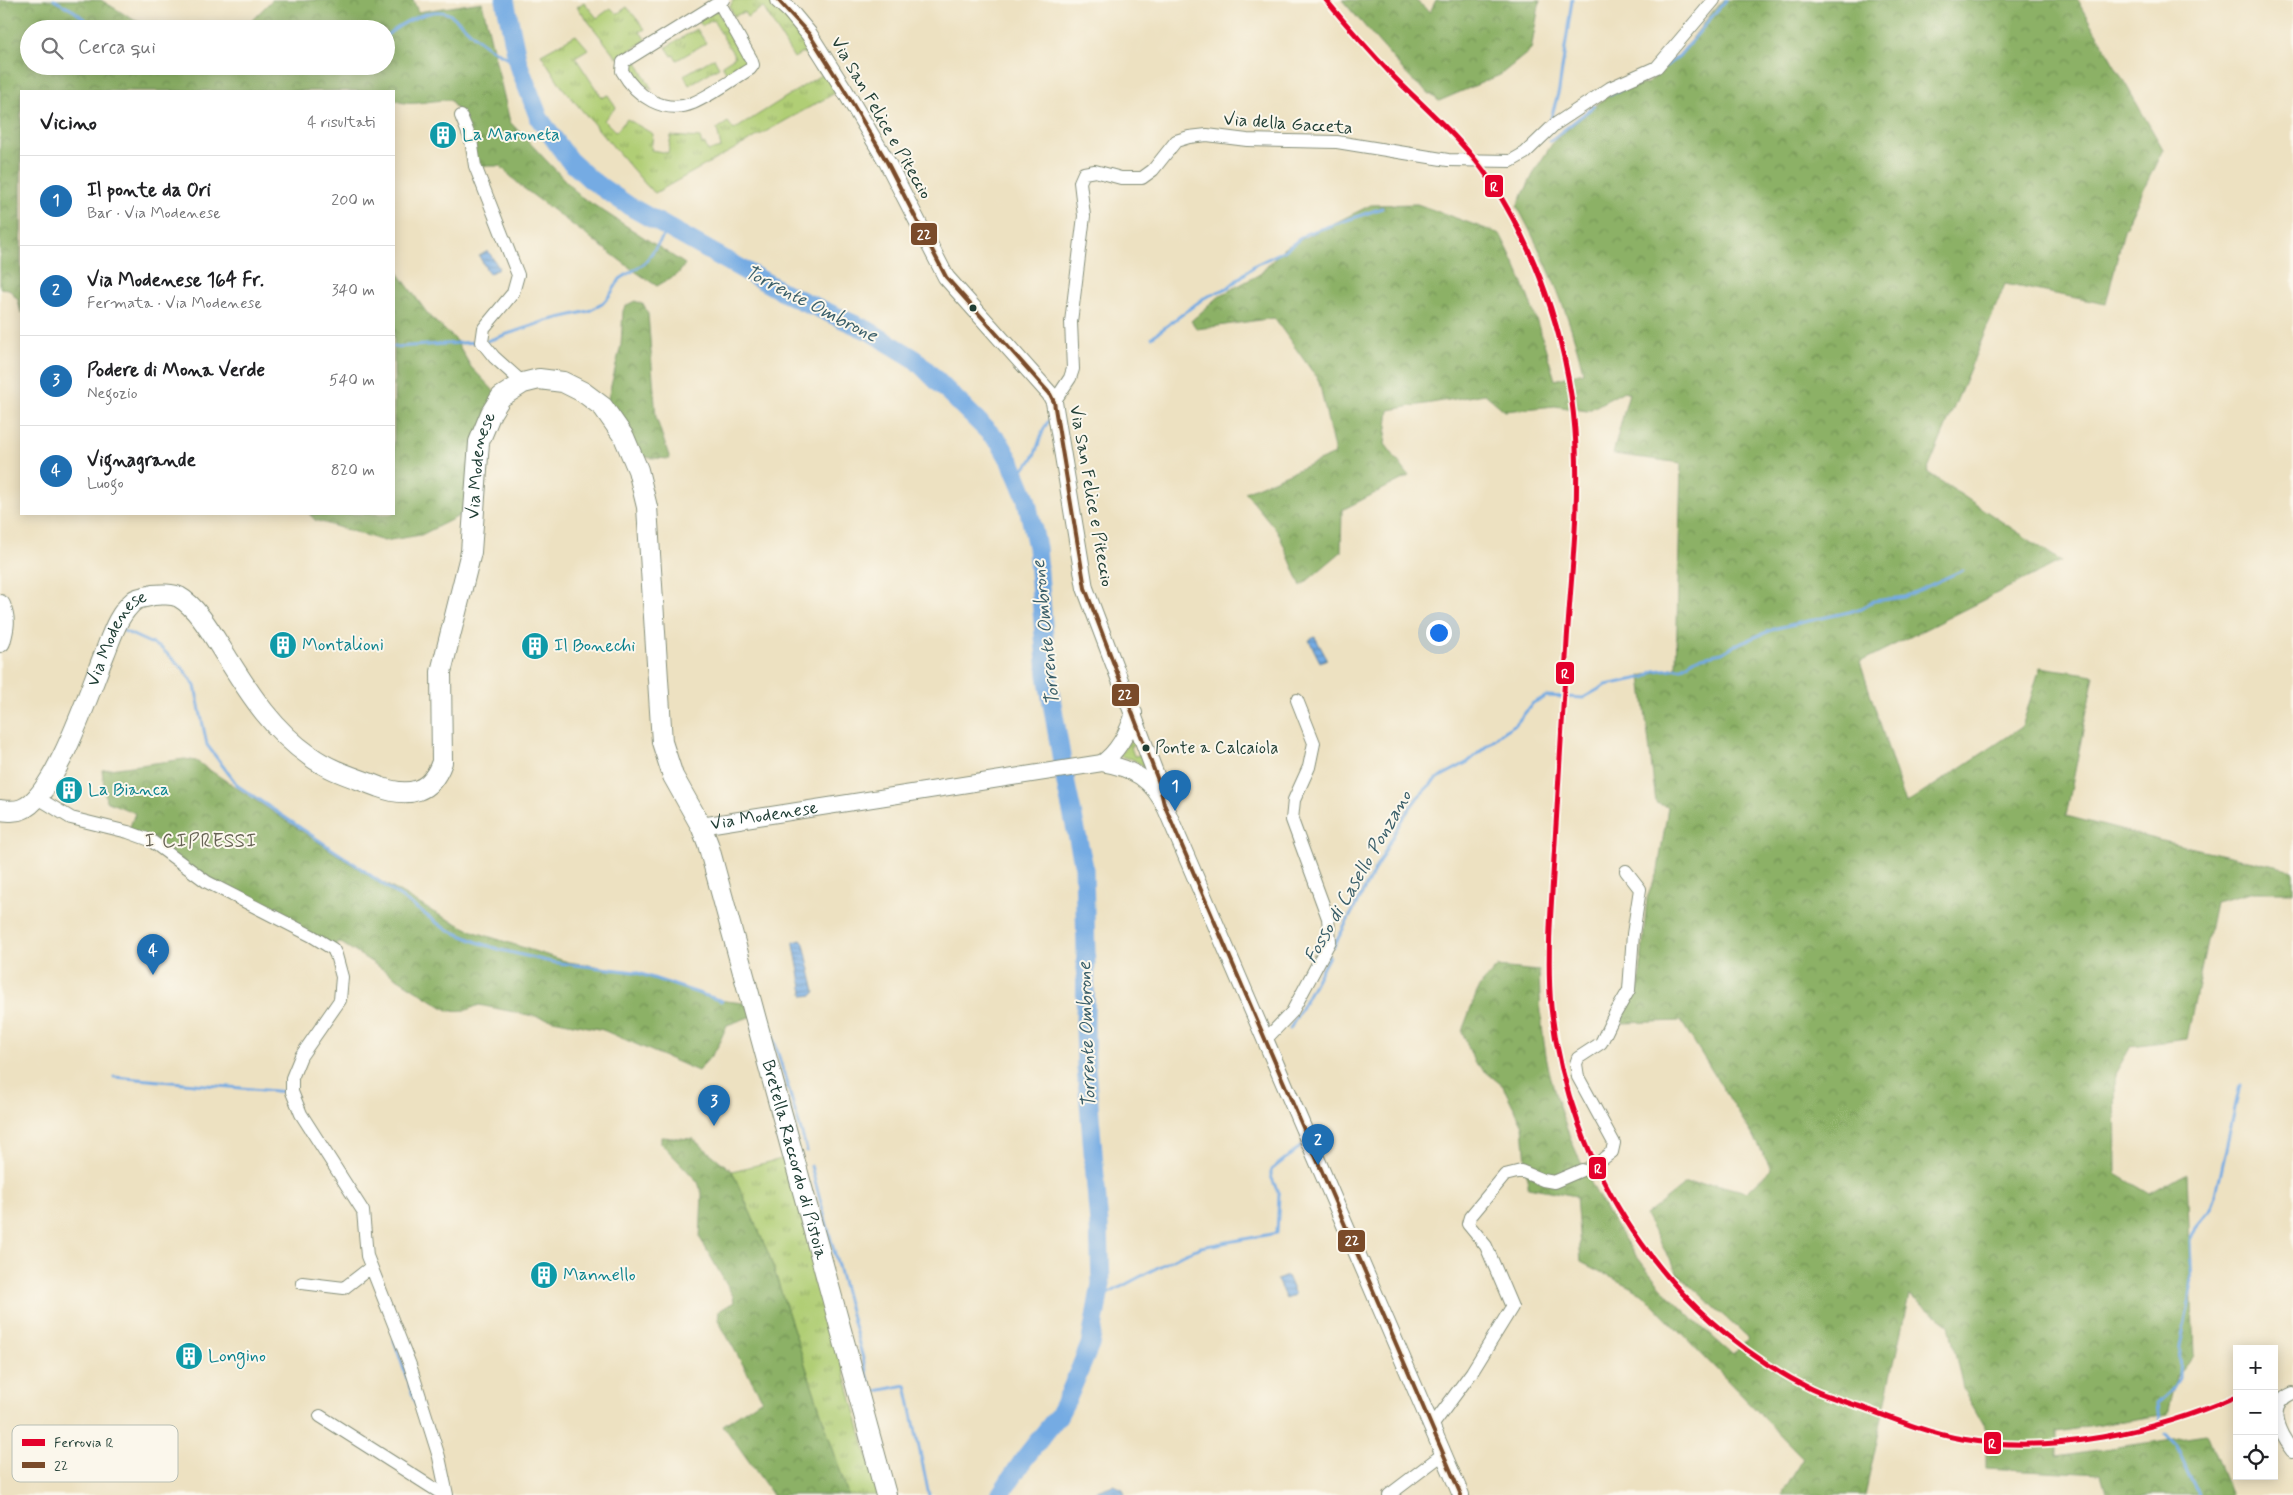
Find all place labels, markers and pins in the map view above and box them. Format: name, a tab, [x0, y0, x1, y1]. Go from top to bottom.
building icon: La Maroneta	[428, 120, 458, 150]
place label: La Maroneta	[462, 123, 560, 147]
unlabelled marker	[968, 303, 978, 313]
building icon: Montalioni	[268, 630, 298, 660]
building icon: Il Bonechi	[520, 631, 550, 661]
place label: Montalioni	[302, 633, 384, 657]
place label: Il Bonechi	[554, 634, 635, 658]
place label: Ponte a Calcaiola	[1155, 737, 1279, 759]
marker: Ponte a Calcaiola	[1141, 743, 1151, 753]
pin: 1	[1159, 770, 1191, 811]
building icon: La Bianca	[54, 775, 84, 805]
place label: La Bianca	[88, 778, 169, 802]
pin: 4	[137, 934, 169, 975]
pin: 3	[698, 1085, 730, 1126]
pin: 2	[1302, 1124, 1334, 1165]
building icon: Mannello	[529, 1260, 559, 1290]
place label: Mannello	[563, 1263, 636, 1287]
building icon: Longino	[174, 1341, 204, 1371]
place label: Longino	[208, 1344, 266, 1369]

